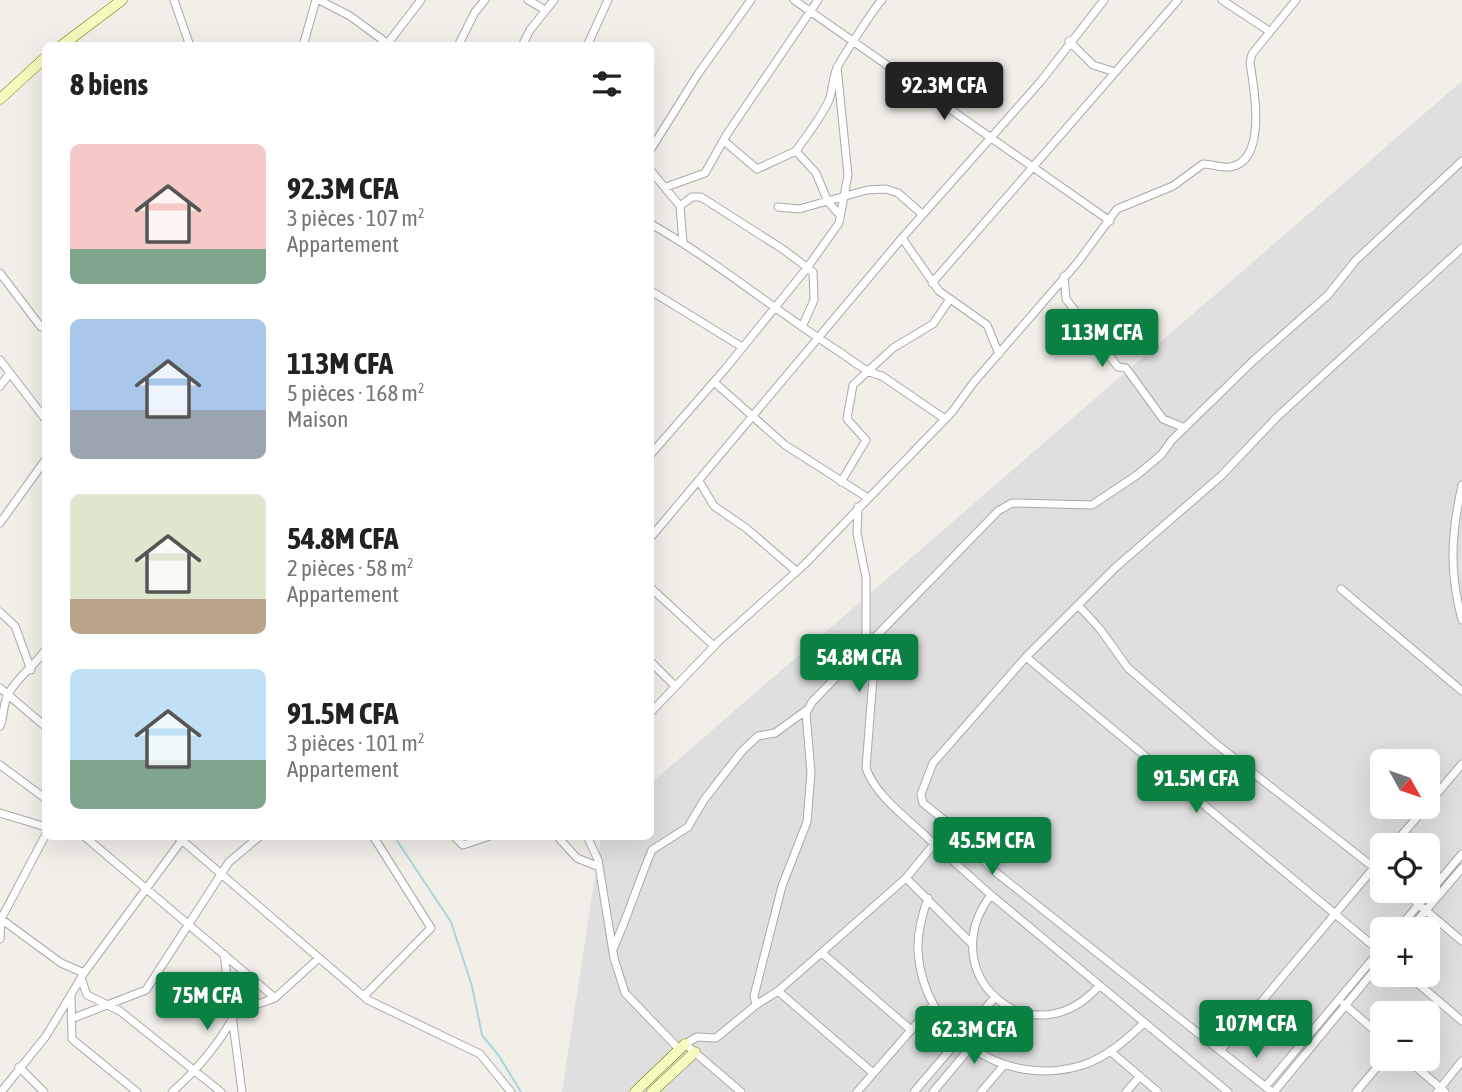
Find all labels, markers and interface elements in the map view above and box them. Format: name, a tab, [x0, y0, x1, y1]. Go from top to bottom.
pin: 92.3M CFA	[864, 62, 1024, 122]
icon: filters	[588, 65, 626, 103]
text: 8 biens	[70, 67, 148, 101]
text: 92.3M CFA	[901, 72, 987, 98]
text: 92.3M CFA	[287, 171, 399, 205]
icon: home	[126, 172, 210, 256]
text: 3 pièces · 107 m²	[287, 205, 424, 231]
text: Appartement	[287, 231, 399, 257]
pin: 113M CFA	[1030, 310, 1174, 369]
text: 113M CFA	[1061, 319, 1143, 345]
text: 113M CFA	[287, 346, 393, 380]
icon: home	[126, 347, 210, 431]
text: 5 pièces · 168 m²	[287, 380, 424, 406]
text: Maison	[287, 406, 348, 432]
text: 54.8M CFA	[287, 521, 399, 555]
icon: home	[126, 522, 210, 606]
text: 2 pièces · 58 m²	[287, 555, 414, 581]
text: Appartement	[287, 581, 399, 607]
pin: 54.8M CFA	[779, 634, 939, 694]
text: 54.8M CFA	[816, 644, 902, 670]
text: 91.5M CFA	[287, 696, 399, 730]
icon: home	[126, 697, 210, 781]
text: 3 pièces · 101 m²	[287, 730, 424, 756]
north arrow	[1370, 749, 1440, 819]
map controls	[1370, 749, 1440, 1071]
text: Appartement	[287, 756, 399, 782]
pin: 91.5M CFA	[1116, 756, 1276, 815]
text: 91.5M CFA	[1153, 765, 1239, 791]
pin: 45.5M CFA	[912, 818, 1072, 877]
text: 45.5M CFA	[949, 827, 1035, 853]
button: locate	[1370, 833, 1440, 903]
button: +	[1370, 917, 1440, 987]
pin: 75M CFA	[142, 972, 272, 1032]
text: 75M CFA	[172, 982, 242, 1008]
pin: 107M CFA	[1184, 1000, 1328, 1060]
button: −	[1370, 1001, 1440, 1071]
pin: 62.3M CFA	[894, 1006, 1054, 1066]
text: 107M CFA	[1215, 1010, 1297, 1036]
text: 62.3M CFA	[931, 1016, 1017, 1042]

